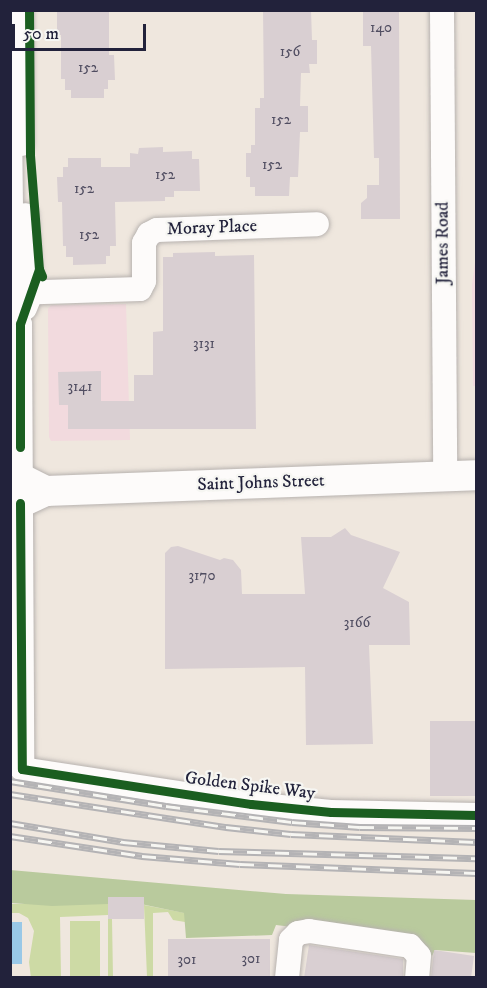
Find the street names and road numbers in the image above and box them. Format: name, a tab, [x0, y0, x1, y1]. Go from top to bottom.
street label: James Road	[432, 202, 454, 284]
street label: Moray Place	[167, 216, 257, 240]
street label: Saint Johns Street	[197, 470, 325, 496]
street label: Golden Spike Way	[184, 767, 316, 805]

